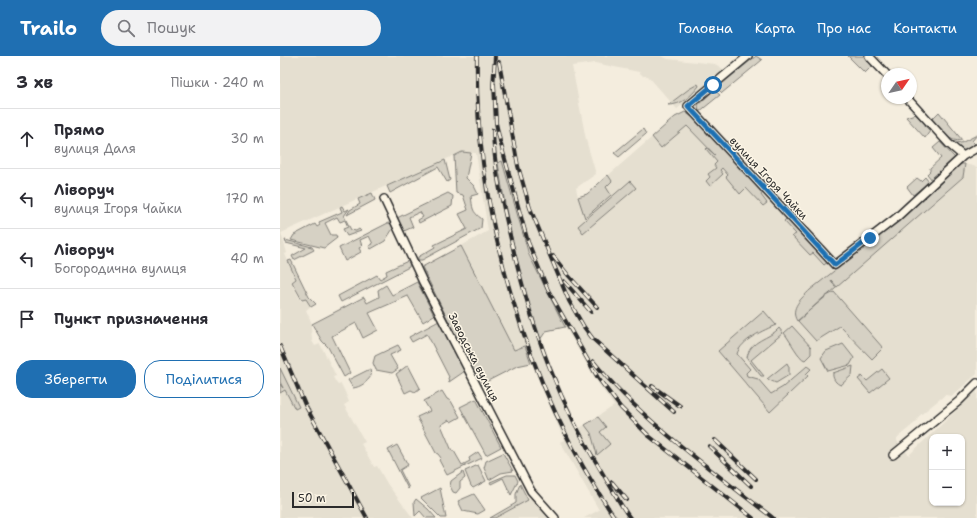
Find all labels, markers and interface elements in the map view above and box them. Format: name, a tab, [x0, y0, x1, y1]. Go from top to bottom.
search box	[101, 10, 381, 46]
text: Trailo	[20, 16, 77, 41]
icon: search	[115, 17, 137, 39]
text: Пошук	[147, 18, 196, 38]
text: Головна	[678, 19, 733, 37]
text: Карта	[755, 19, 795, 37]
text: Про нас	[817, 19, 871, 37]
text: Контакти	[893, 19, 957, 37]
north arrow	[881, 68, 917, 104]
text: 3 хв	[16, 71, 53, 93]
text: Пішки · 240 m	[171, 74, 264, 91]
route start	[704, 76, 722, 94]
text: Прямо	[54, 120, 104, 140]
icon: ahead	[16, 128, 38, 150]
text: 30 m	[230, 130, 264, 147]
street label: вулиця Ігоря Чайки	[726, 134, 811, 223]
text: вулиця Даля	[54, 140, 136, 157]
text: Ліворуч	[54, 180, 114, 200]
icon: left	[16, 188, 38, 210]
text: 170 m	[226, 190, 264, 207]
text: вулиця Ігоря Чайки	[54, 200, 182, 217]
route end	[861, 229, 879, 247]
text: Ліворуч	[54, 240, 114, 260]
icon: left	[16, 248, 38, 270]
text: 40 m	[230, 250, 264, 267]
text: Богородична вулиця	[54, 260, 187, 277]
icon: arrive	[16, 308, 38, 330]
text: Пункт призначення	[54, 309, 209, 329]
street label: Заводська вулиця	[445, 310, 502, 404]
button: Зберегти	[16, 360, 136, 398]
button: Поділитися	[144, 360, 264, 398]
map controls	[929, 434, 965, 506]
button: +	[929, 434, 965, 470]
button: −	[929, 470, 965, 506]
scale bar	[292, 490, 354, 509]
text: 50 m	[298, 491, 326, 506]

